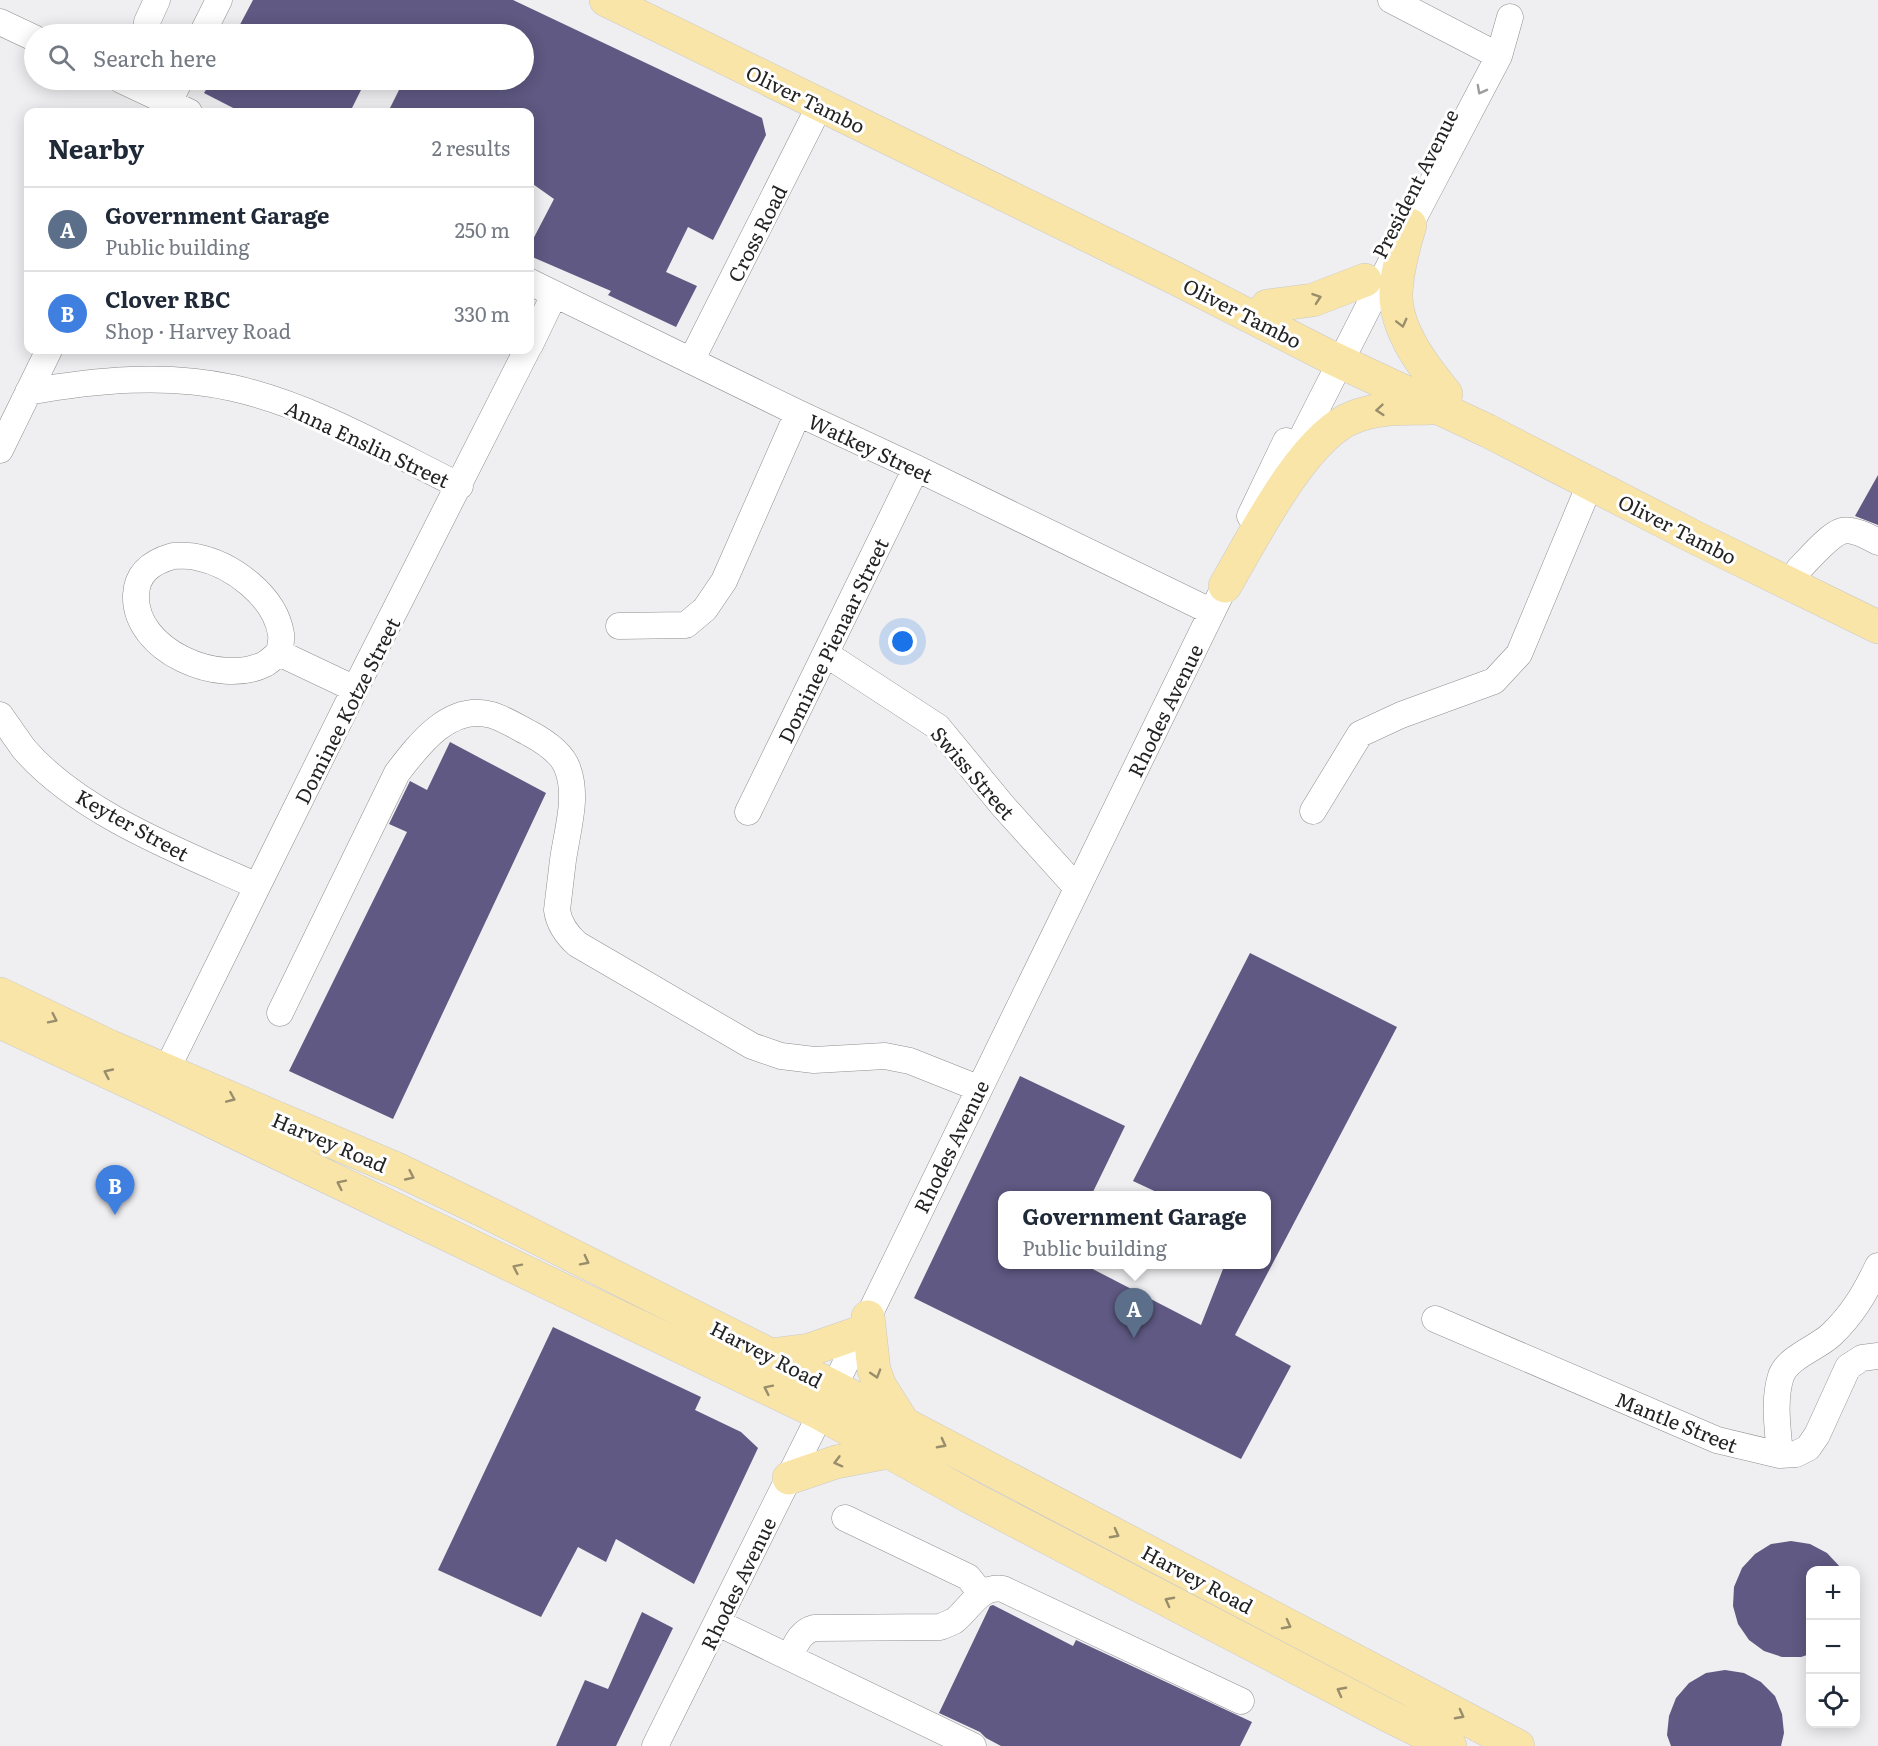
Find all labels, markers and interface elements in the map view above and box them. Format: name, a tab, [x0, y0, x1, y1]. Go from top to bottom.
search box	[24, 24, 534, 90]
icon: search	[45, 41, 78, 74]
text: Search here	[93, 41, 216, 74]
street label: Oliver Tambo	[741, 56, 871, 140]
one-way arrow	[1477, 84, 1488, 95]
street label: President Avenue	[1363, 103, 1465, 263]
text: Nearby	[48, 128, 144, 167]
text: 2 results	[432, 132, 510, 162]
street label: Cross Road	[719, 179, 793, 287]
text: Government Garage	[105, 198, 330, 231]
text: A	[60, 214, 75, 244]
text: 250 m	[455, 214, 510, 244]
text: Public building	[105, 231, 250, 261]
street label: Oliver Tambo	[1179, 269, 1307, 355]
text: Clover RBC	[105, 282, 231, 315]
one-way arrow	[1311, 293, 1322, 305]
text: B	[61, 298, 74, 328]
text: 330 m	[454, 298, 510, 328]
text: Shop · Harvey Road	[105, 315, 291, 345]
one-way arrow	[1395, 318, 1408, 328]
street label: Anna Enslin Street	[281, 392, 455, 494]
one-way arrow	[1375, 404, 1384, 417]
street label: Watkey Street	[804, 405, 938, 489]
street label: Oliver Tambo	[1614, 485, 1742, 571]
street label: Dominee Pienaar Street	[769, 532, 895, 748]
street label: Dominee Kotze Street	[286, 611, 406, 809]
your location	[888, 627, 917, 656]
street label: Rhodes Avenue	[1119, 638, 1209, 782]
street label: Swiss Street	[925, 719, 1023, 825]
street label: Keyter Street	[71, 781, 195, 867]
one-way arrow	[46, 1012, 57, 1023]
one-way arrow	[104, 1068, 115, 1080]
street label: Rhodes Avenue	[905, 1074, 995, 1218]
one-way arrow	[224, 1091, 235, 1103]
street label: Harvey Road	[268, 1103, 392, 1179]
pin: B	[96, 1166, 134, 1215]
one-way arrow	[403, 1168, 414, 1180]
one-way arrow	[336, 1179, 347, 1191]
popup	[998, 1191, 1271, 1269]
text: Government Garage	[1022, 1199, 1247, 1232]
text: Public building	[1022, 1232, 1167, 1262]
one-way arrow	[579, 1254, 590, 1266]
one-way arrow	[512, 1264, 523, 1276]
pin: A	[1114, 1288, 1154, 1338]
street label: Harvey Road	[706, 1312, 828, 1394]
one-way arrow	[869, 1368, 882, 1379]
street label: Mantle Street	[1612, 1383, 1742, 1459]
one-way arrow	[764, 1384, 775, 1396]
one-way arrow	[936, 1437, 946, 1448]
one-way arrow	[833, 1454, 843, 1467]
street label: Rhodes Avenue	[692, 1511, 782, 1655]
one-way arrow	[1108, 1527, 1119, 1538]
street label: Harvey Road	[1137, 1536, 1259, 1620]
map controls	[1806, 1566, 1860, 1728]
button: +	[1806, 1566, 1860, 1620]
one-way arrow	[1164, 1597, 1175, 1608]
one-way arrow	[1281, 1618, 1292, 1629]
button: −	[1806, 1620, 1860, 1674]
button: locate	[1806, 1674, 1860, 1728]
one-way arrow	[1337, 1687, 1348, 1698]
one-way arrow	[1454, 1708, 1465, 1720]

